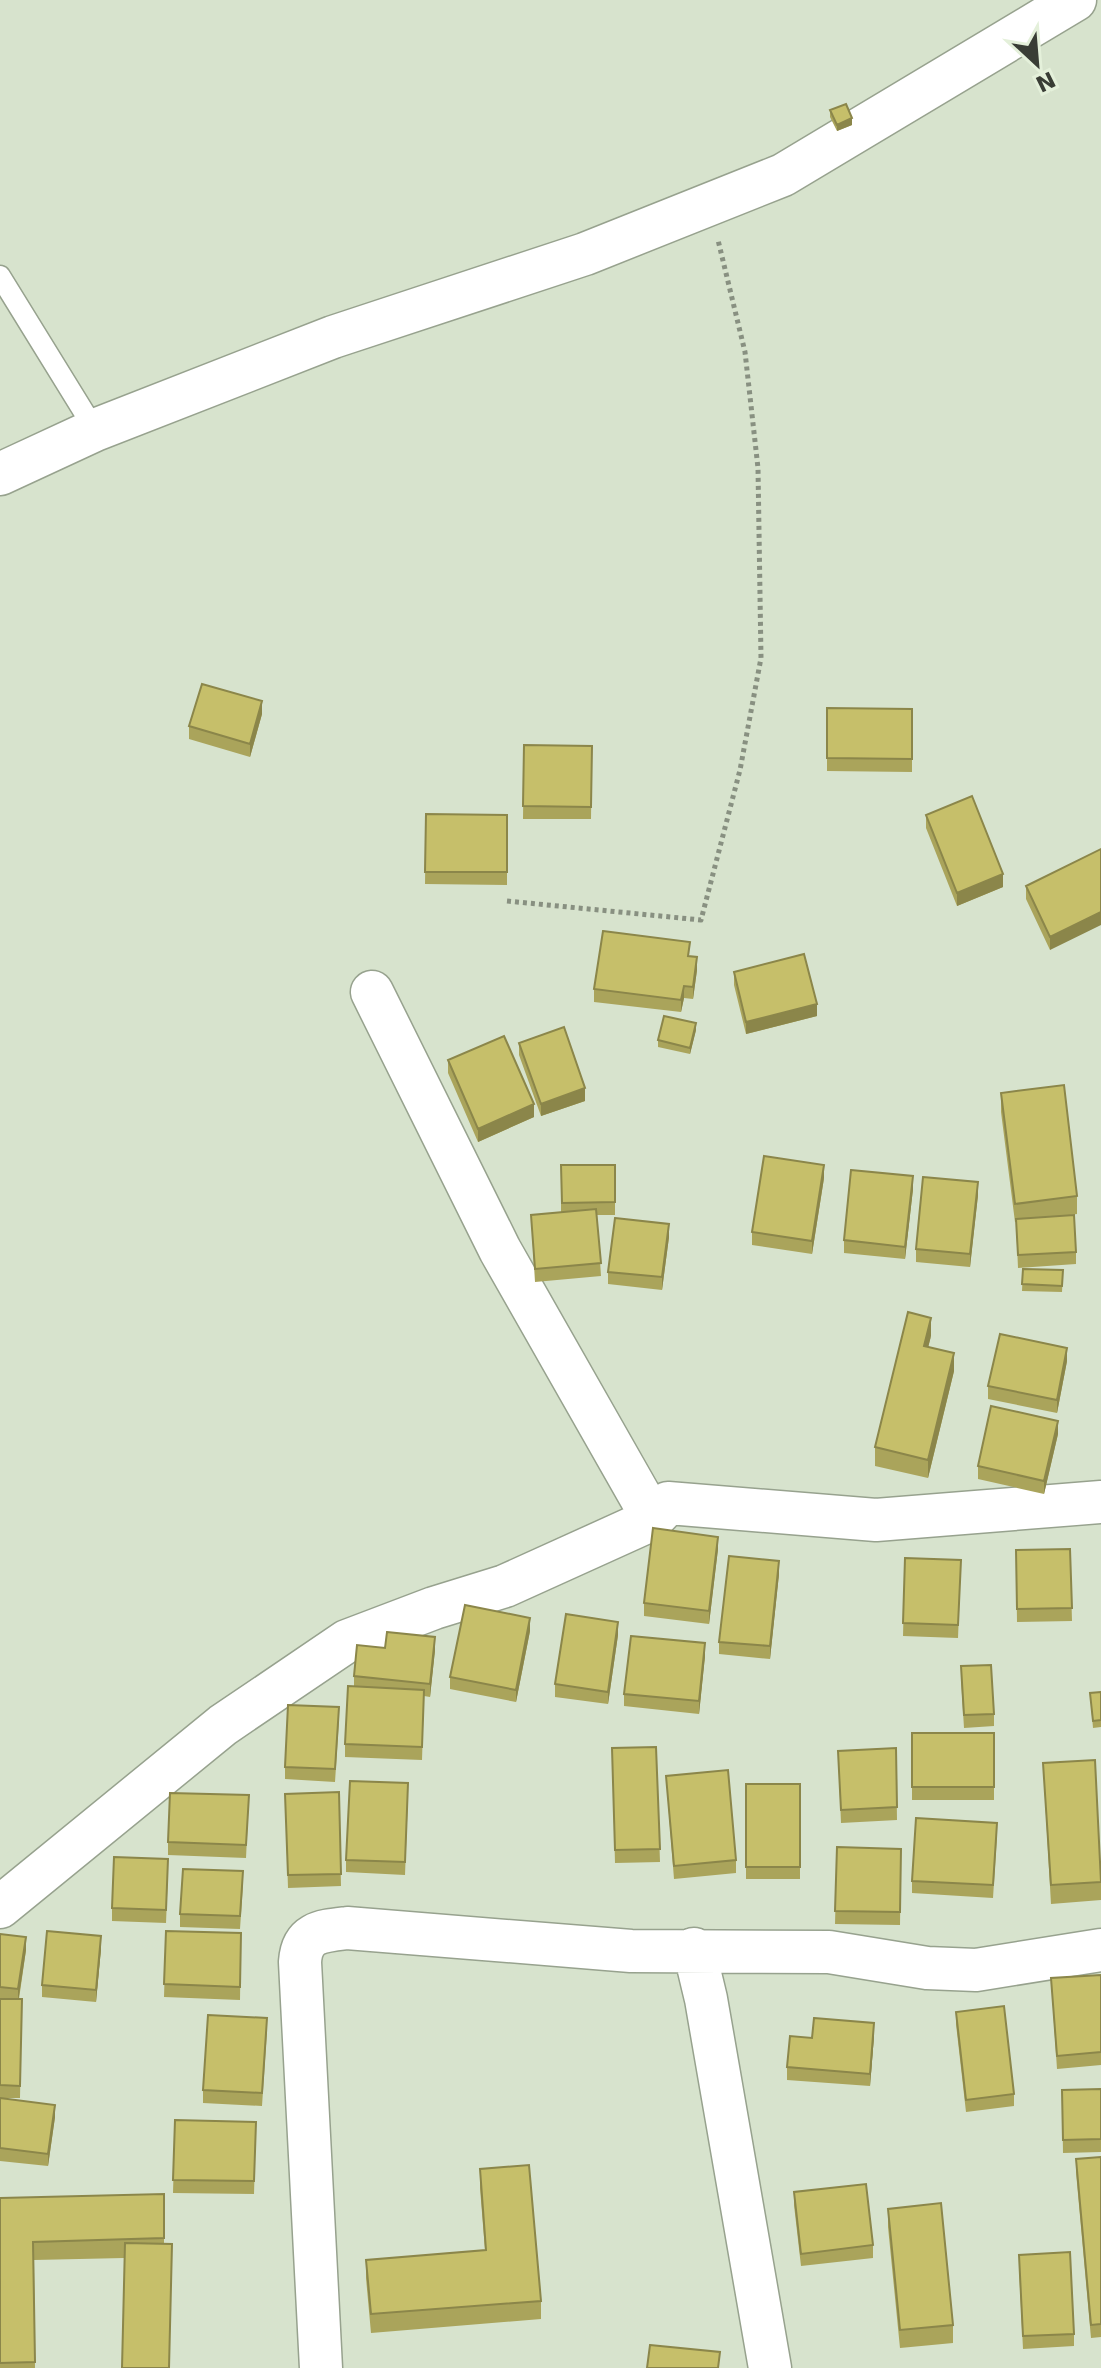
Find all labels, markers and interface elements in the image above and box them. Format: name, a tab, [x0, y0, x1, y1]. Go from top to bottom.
north arrow	[997, 24, 1077, 104]
text: N	[1032, 66, 1059, 97]

